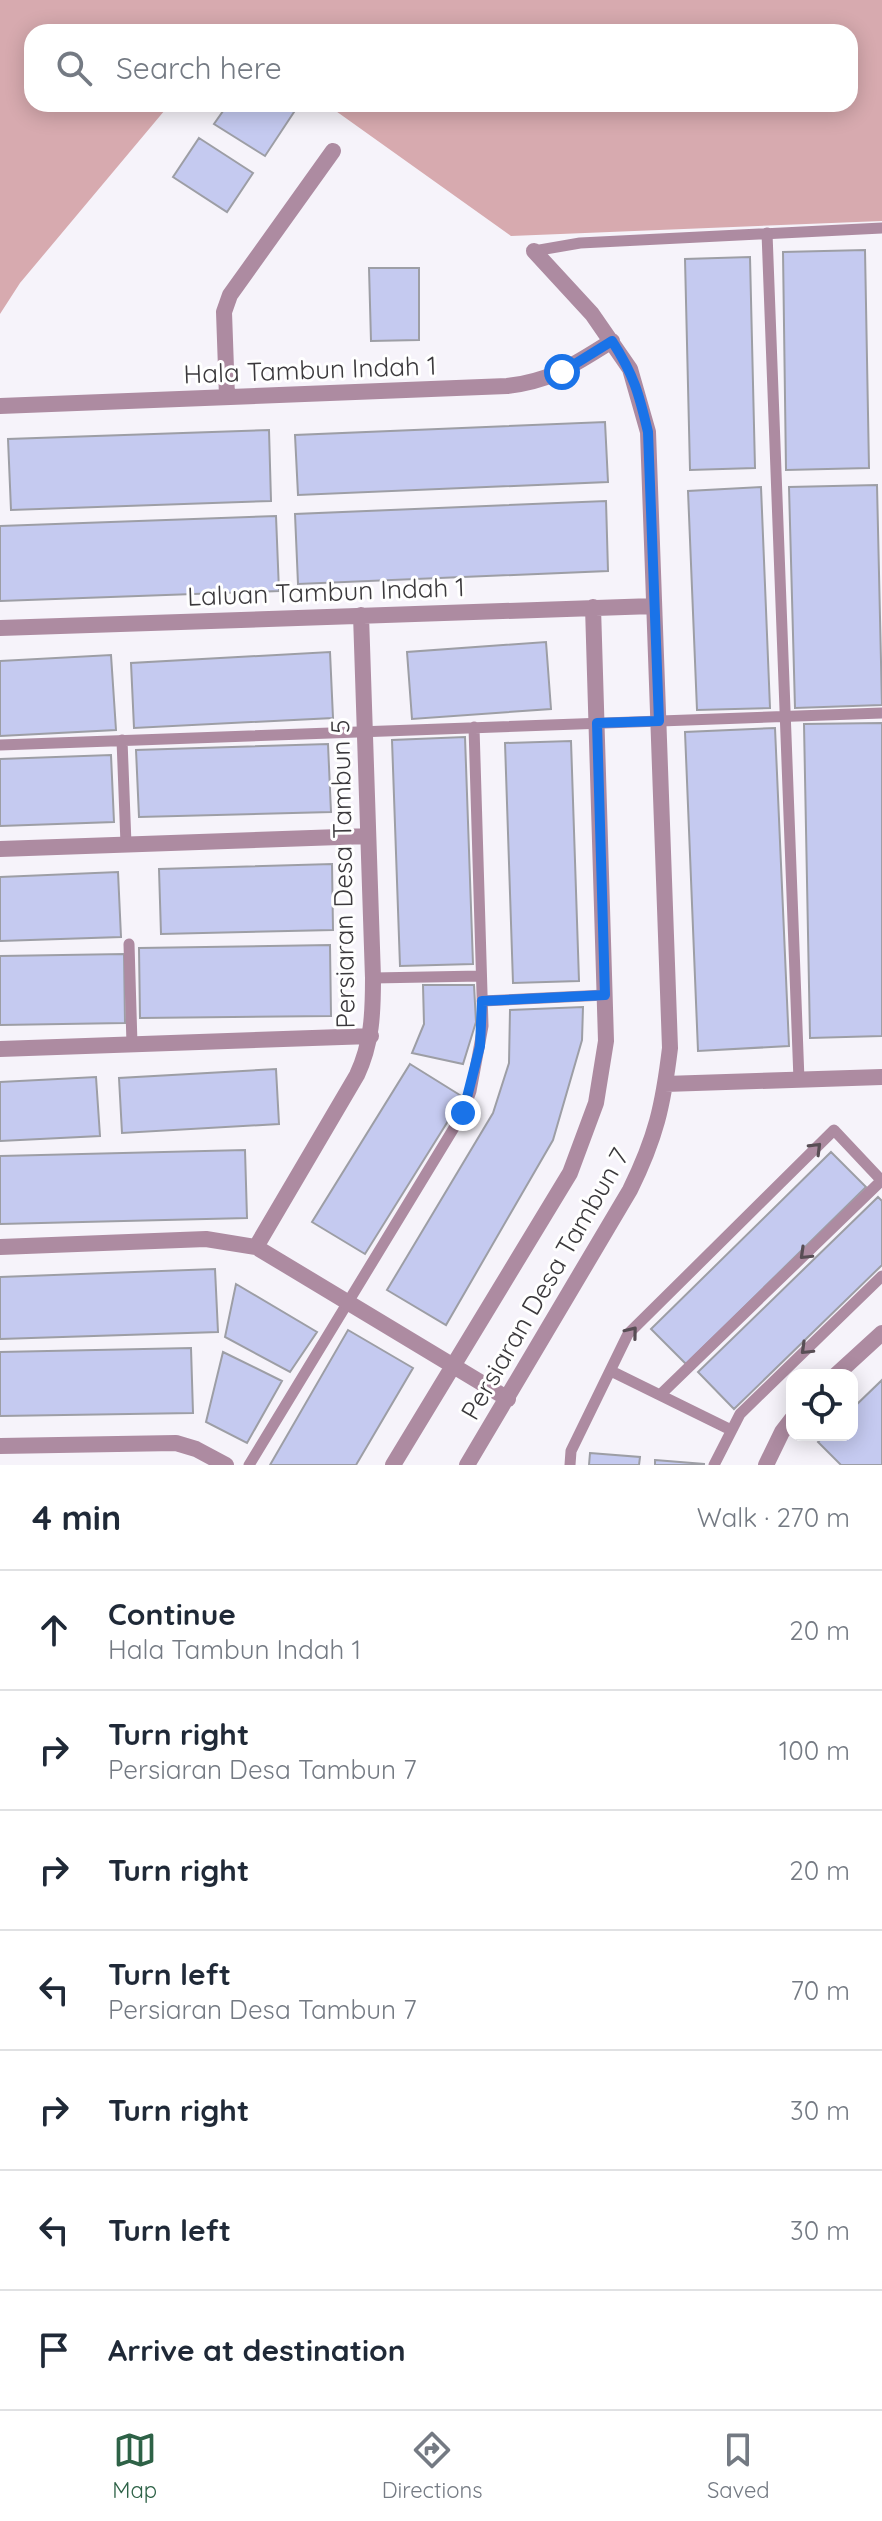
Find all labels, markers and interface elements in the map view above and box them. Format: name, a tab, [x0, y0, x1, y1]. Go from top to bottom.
search box	[24, 24, 858, 112]
icon: search	[52, 46, 96, 90]
text: Search here	[116, 49, 282, 87]
street label: Hala Tambun Indah 1	[183, 349, 437, 390]
route start	[544, 354, 580, 390]
street label: Laluan Tambun Indah 1	[187, 570, 465, 613]
street label: Persiaran Desa Tambun 5	[323, 719, 362, 1029]
route end	[445, 1095, 481, 1131]
street label: Persiaran Desa Tambun 7	[453, 1142, 636, 1426]
one-way arrow	[807, 1143, 821, 1157]
one-way arrow	[800, 1245, 814, 1259]
one-way arrow	[623, 1327, 637, 1342]
one-way arrow	[801, 1340, 815, 1355]
map controls	[786, 1369, 858, 1441]
button: locate	[786, 1369, 858, 1441]
text: 4 min	[32, 1496, 121, 1539]
text: Walk · 270 m	[697, 1501, 850, 1534]
text: Continue	[108, 1595, 236, 1633]
icon: ahead	[32, 1608, 76, 1652]
text: 20 m	[789, 1614, 850, 1647]
text: Hala Tambun Indah 1	[108, 1633, 361, 1666]
text: Turn right	[108, 1715, 249, 1753]
icon: right	[32, 1728, 76, 1772]
text: 100 m	[779, 1734, 850, 1767]
text: Persiaran Desa Tambun 7	[108, 1753, 416, 1786]
icon: right	[32, 1848, 76, 1892]
text: Turn right	[108, 1851, 249, 1889]
text: 20 m	[789, 1854, 850, 1887]
text: Turn left	[108, 1955, 231, 1993]
icon: left	[32, 1968, 76, 2012]
text: 70 m	[790, 1974, 850, 2007]
text: Persiaran Desa Tambun 7	[108, 1993, 416, 2026]
icon: right	[32, 2088, 76, 2132]
text: Turn right	[108, 2091, 249, 2129]
text: 30 m	[790, 2094, 850, 2127]
icon: left	[32, 2208, 76, 2252]
text: Turn left	[108, 2211, 231, 2249]
text: 30 m	[790, 2214, 850, 2247]
icon: arrive	[32, 2328, 76, 2372]
text: Arrive at destination	[108, 2331, 406, 2369]
tab: Map	[112, 2428, 157, 2504]
tab: Directions	[382, 2428, 482, 2504]
tab: Saved	[707, 2428, 770, 2504]

